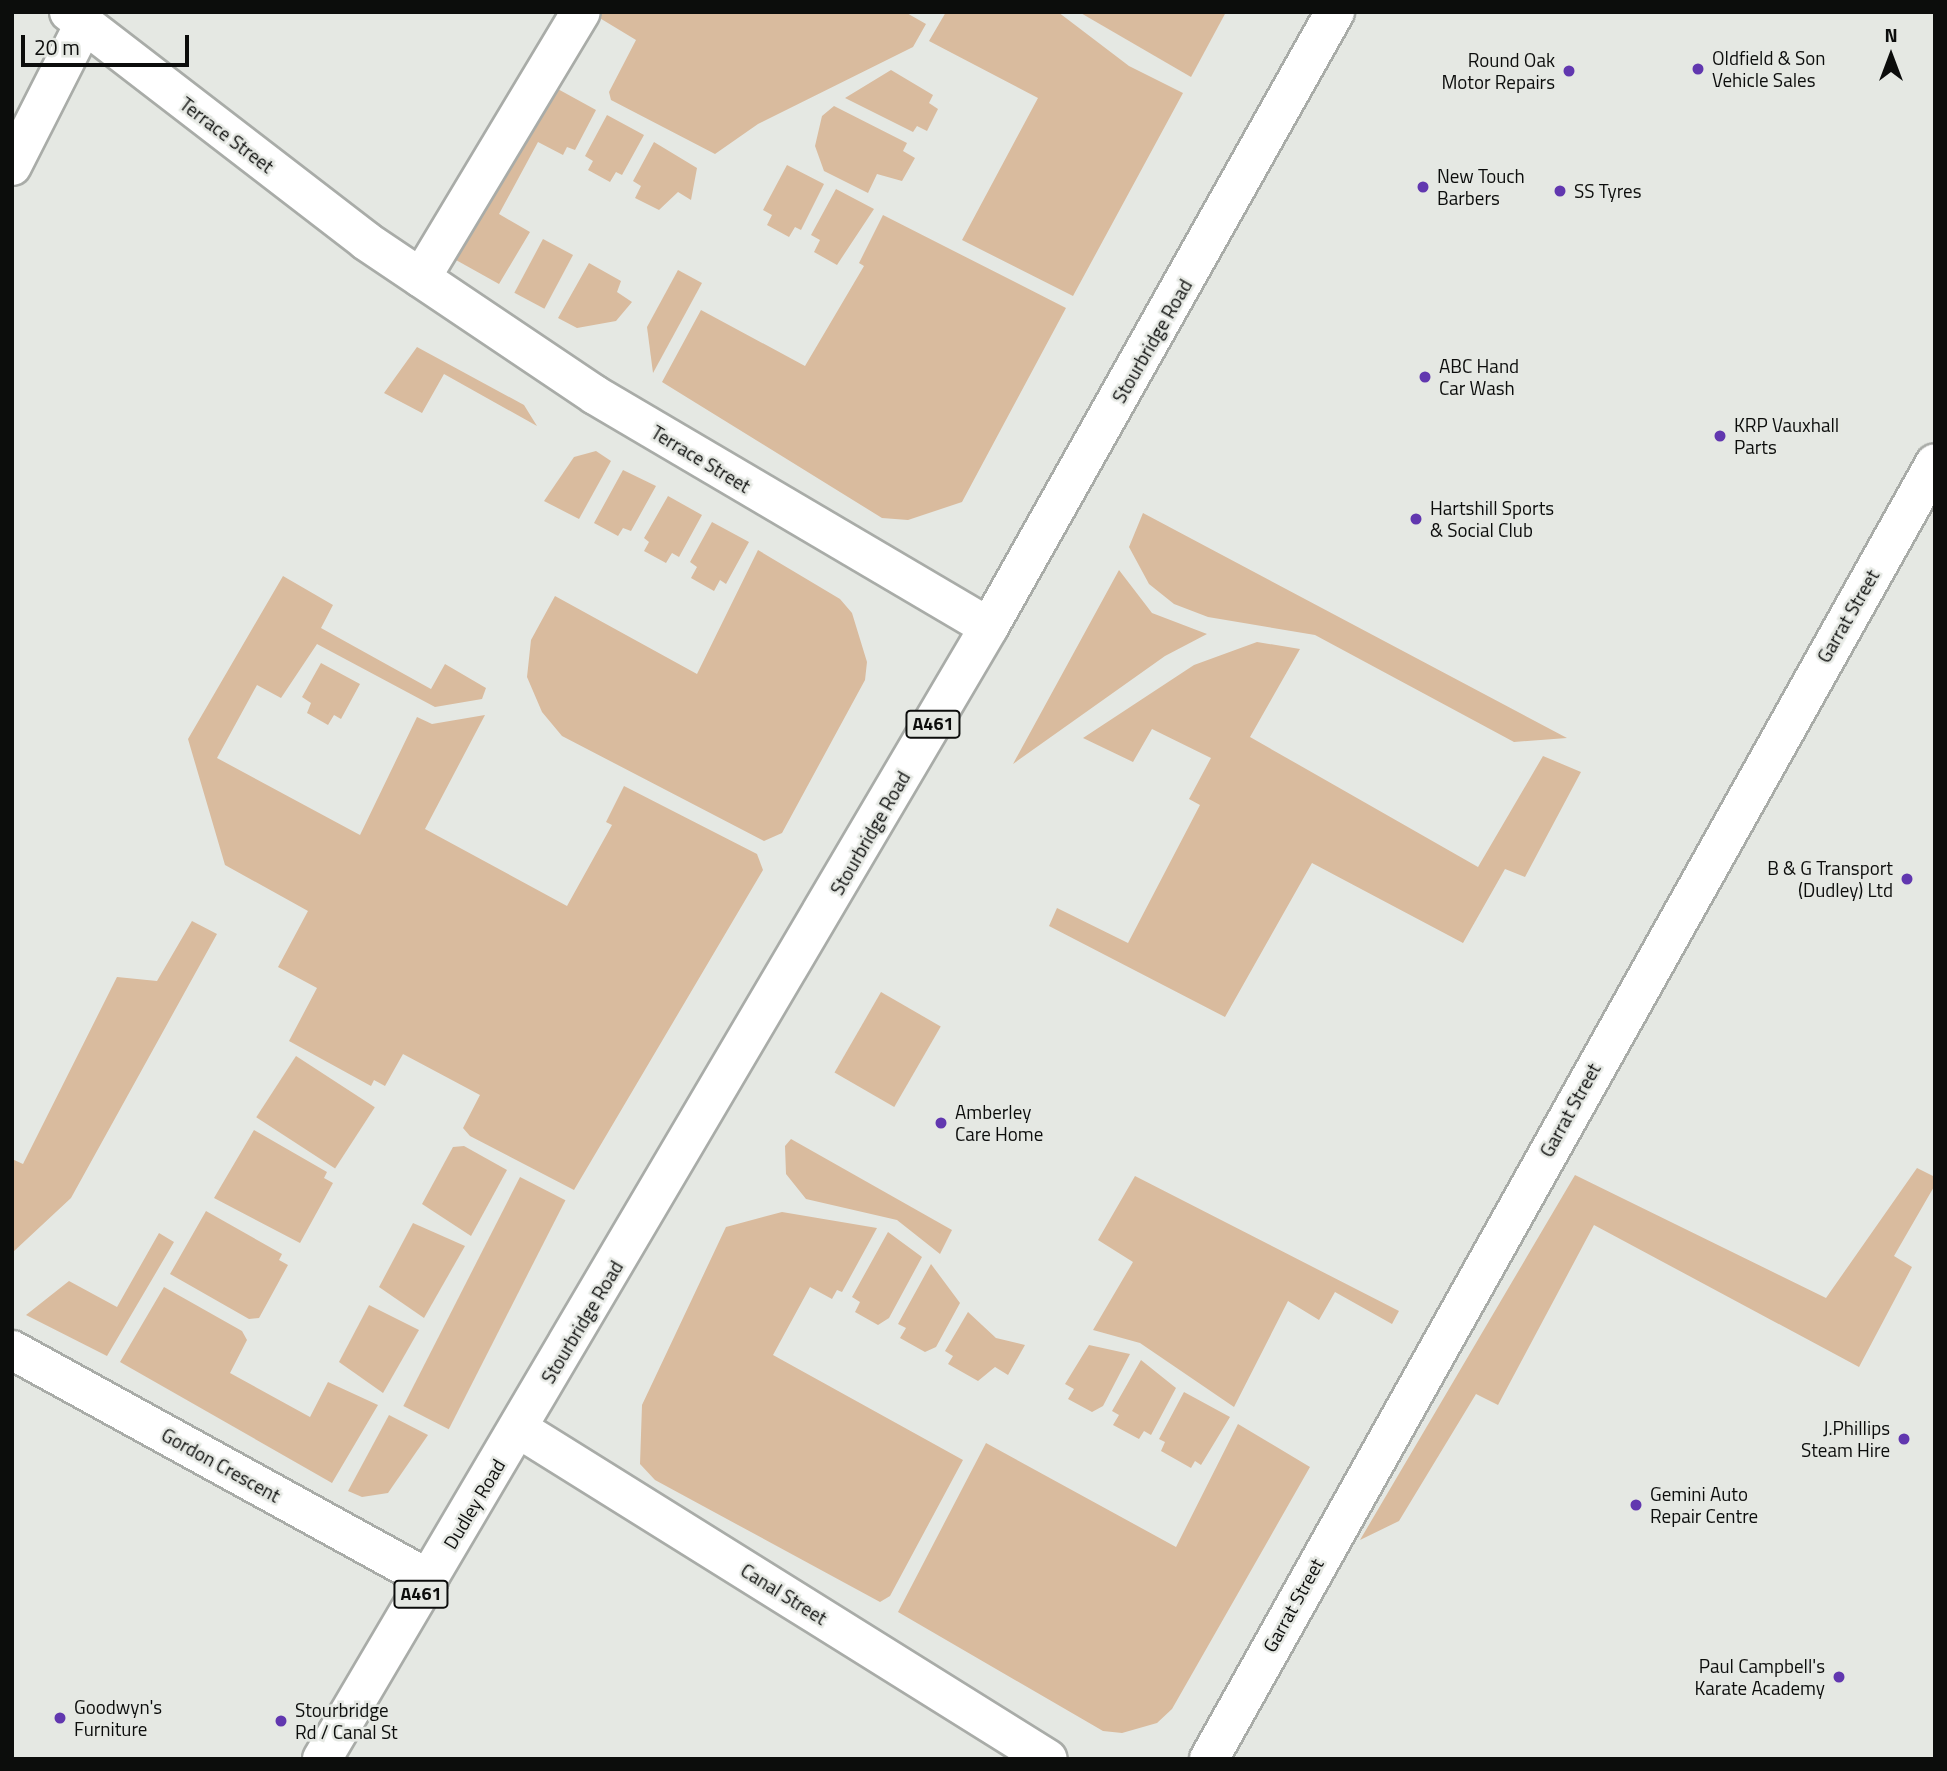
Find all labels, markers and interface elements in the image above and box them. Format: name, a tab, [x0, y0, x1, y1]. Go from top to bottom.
text: N	[1884, 20, 1898, 49]
scale bar	[24, 21, 192, 65]
north arrow	[1856, 21, 1926, 91]
text: 20 m	[34, 31, 80, 63]
place label: Oldfield & Son Vehicle Sales	[1712, 47, 1825, 91]
place label: Round Oak Motor Repairs	[1441, 49, 1555, 93]
marker: Oldfield & Son Vehicle Sales	[1690, 61, 1706, 77]
marker: Round Oak Motor Repairs	[1561, 63, 1577, 79]
street label: Terrace Street	[176, 92, 278, 178]
place label: New Touch Barbers	[1437, 165, 1525, 209]
marker: New Touch Barbers	[1415, 179, 1431, 195]
place label: SS Tyres	[1574, 180, 1641, 202]
marker: SS Tyres	[1552, 183, 1568, 199]
street label: Stourbridge Road	[1107, 275, 1197, 407]
place label: ABC Hand Car Wash	[1439, 355, 1519, 399]
marker: ABC Hand Car Wash	[1417, 369, 1433, 385]
place label: KRP Vauxhall Parts	[1734, 414, 1839, 458]
street label: Terrace Street	[647, 421, 755, 497]
marker: KRP Vauxhall Parts	[1712, 428, 1728, 444]
place label: Hartshill Sports & Social Club	[1430, 497, 1554, 541]
marker: Hartshill Sports & Social Club	[1408, 511, 1424, 527]
street label: Garrat Street	[1812, 565, 1884, 667]
road number: A461	[905, 710, 961, 738]
street label: Stourbridge Road	[825, 767, 915, 899]
place label: B & G Transport (Dudley) Ltd	[1767, 857, 1893, 901]
marker: B & G Transport (Dudley) Ltd	[1899, 871, 1915, 887]
street label: Garrat Street	[1535, 1059, 1605, 1161]
place label: Amberley Care Home	[955, 1101, 1043, 1145]
marker: Amberley Care Home	[933, 1115, 949, 1131]
street label: Stourbridge Road	[536, 1257, 628, 1387]
place label: J.Phillips Steam Hire	[1801, 1417, 1890, 1461]
street label: Gordon Crescent	[158, 1423, 284, 1507]
marker: J.Phillips Steam Hire	[1896, 1431, 1912, 1447]
street label: Dudley Road	[438, 1455, 510, 1553]
place label: Gemini Auto Repair Centre	[1650, 1483, 1758, 1527]
marker: Gemini Auto Repair Centre	[1628, 1497, 1644, 1513]
street label: Garrat Street	[1258, 1554, 1328, 1656]
street label: Canal Street	[737, 1559, 831, 1629]
road number: A461	[393, 1580, 449, 1609]
place label: Paul Campbell's Karate Academy	[1695, 1655, 1825, 1699]
marker: Paul Campbell's Karate Academy	[1831, 1669, 1847, 1685]
place label: Goodwyn's Furniture	[74, 1696, 162, 1740]
place label: Stourbridge Rd / Canal St	[295, 1699, 398, 1743]
marker: Goodwyn's Furniture	[52, 1710, 68, 1726]
marker: Stourbridge Rd / Canal St	[273, 1713, 289, 1729]

